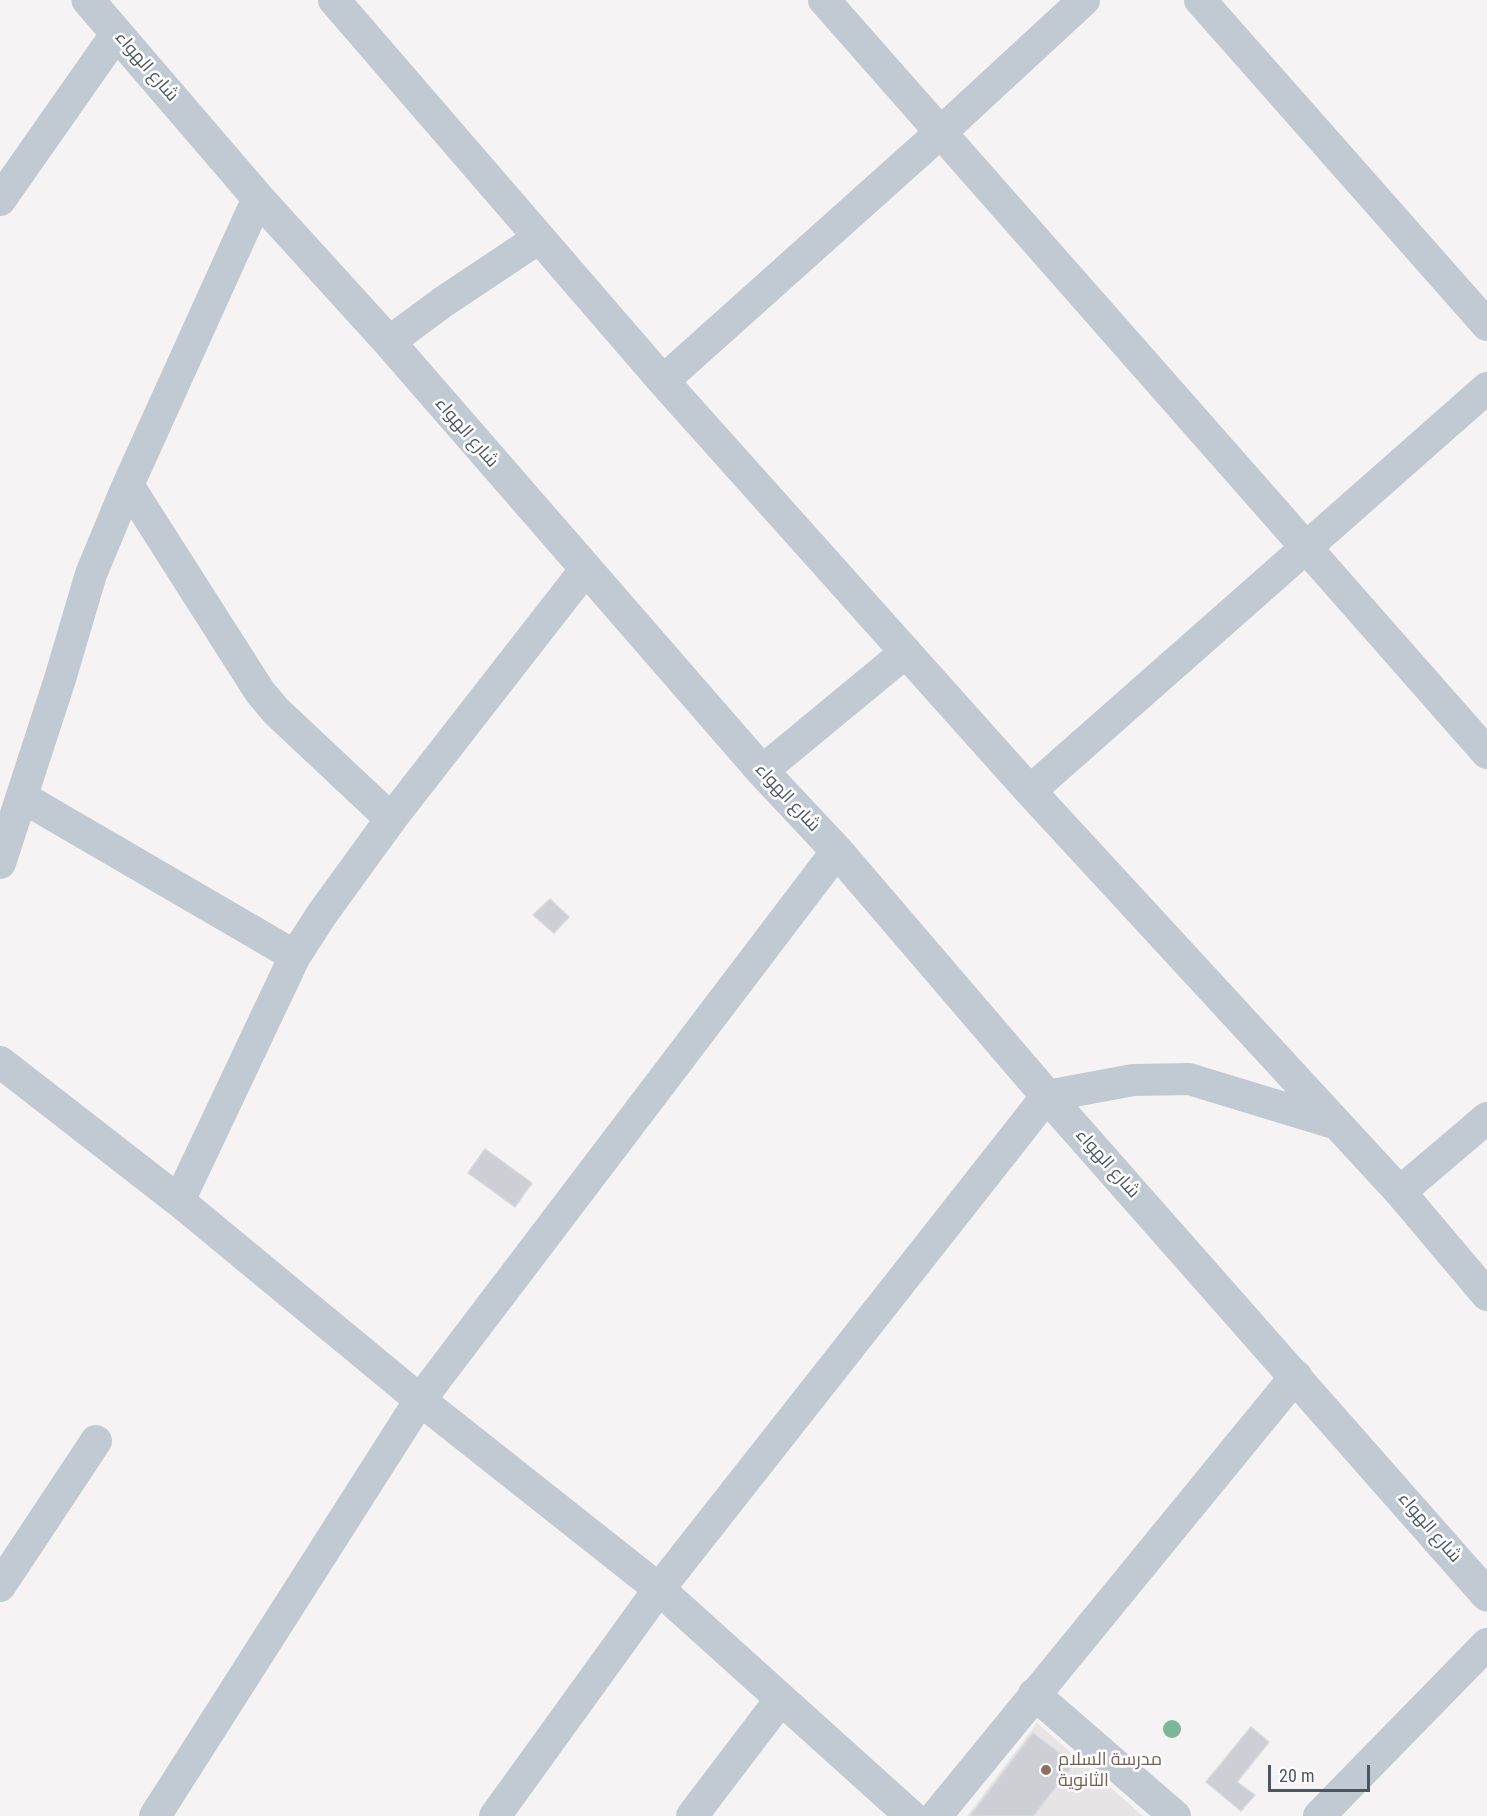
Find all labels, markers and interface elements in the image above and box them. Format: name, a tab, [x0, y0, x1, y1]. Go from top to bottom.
street label: شارع الهواء	[110, 28, 182, 106]
street label: شارع الهواء	[430, 394, 502, 472]
street label: شارع الهواء	[750, 759, 824, 837]
street label: شارع الهواء	[1070, 1125, 1144, 1203]
street label: شارع الهواء	[1393, 1489, 1465, 1567]
place label: مدرسة السلام الثانوية	[1058, 1749, 1162, 1792]
scale bar	[1271, 1753, 1373, 1791]
marker: مدرسة السلام الثانوية	[1039, 1763, 1053, 1777]
text: 20 m	[1279, 1765, 1314, 1786]

